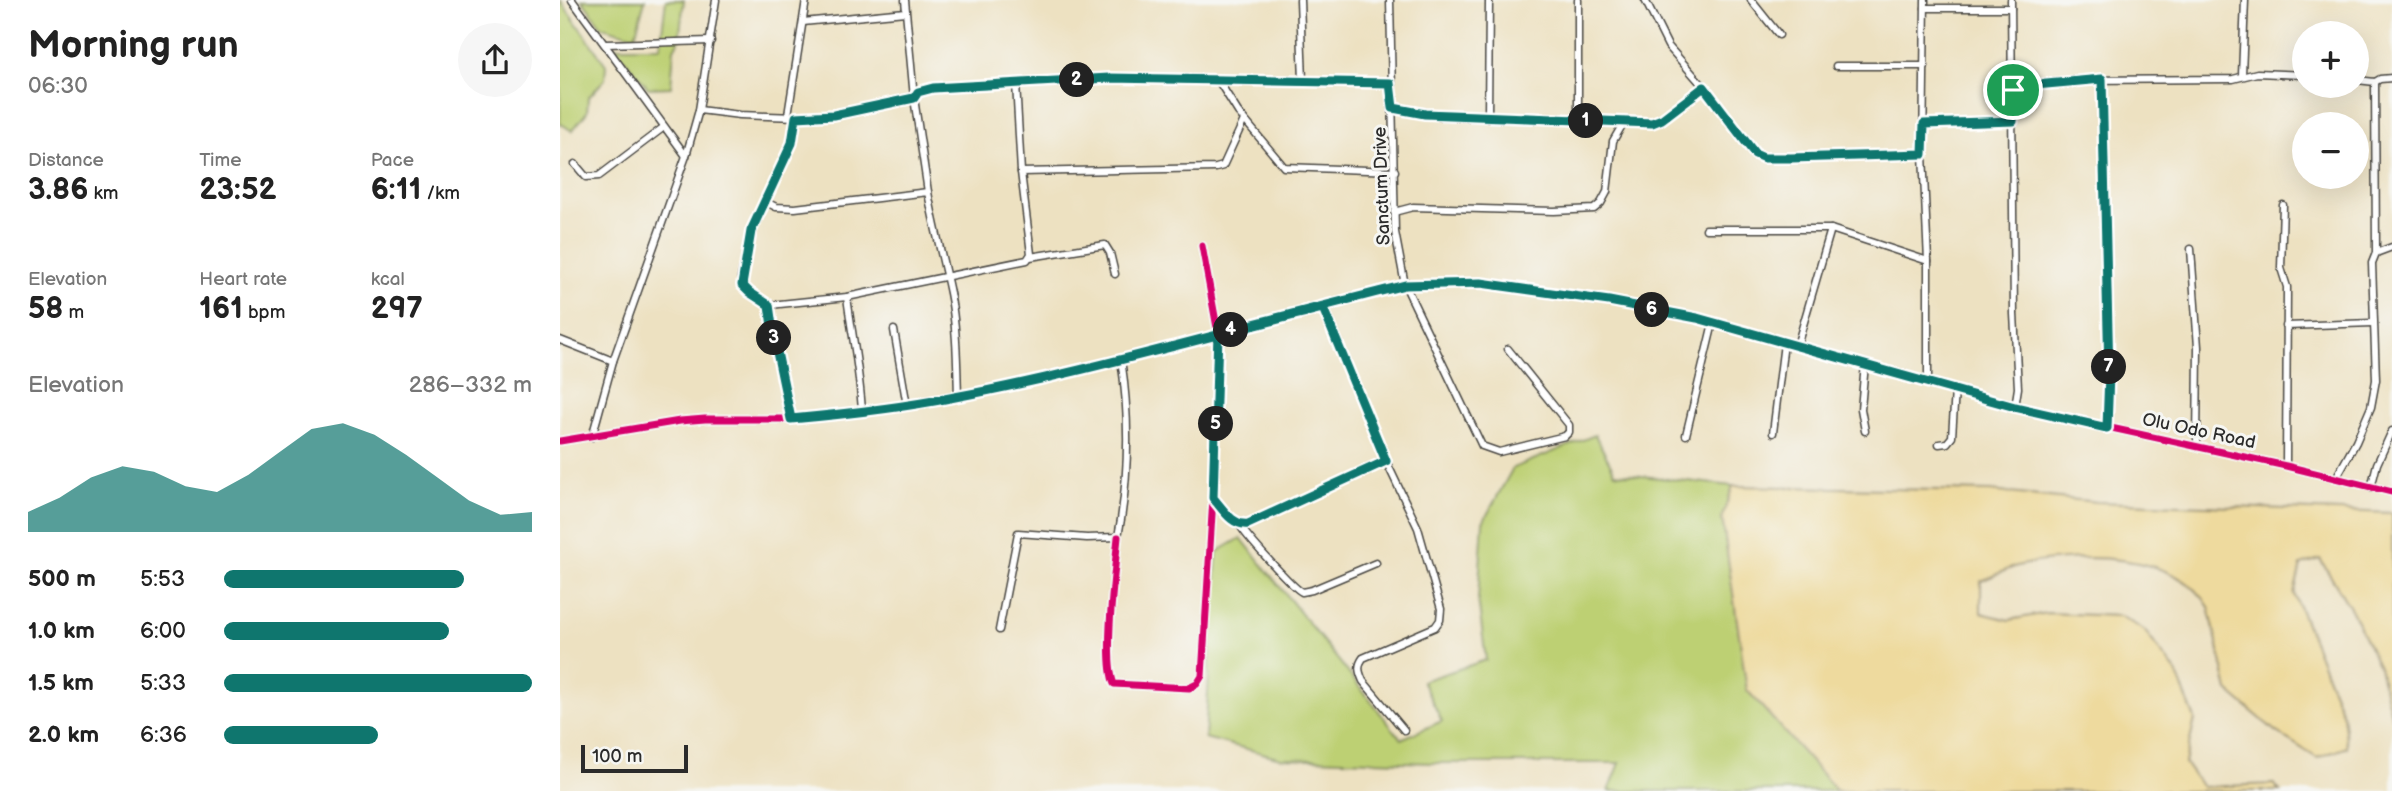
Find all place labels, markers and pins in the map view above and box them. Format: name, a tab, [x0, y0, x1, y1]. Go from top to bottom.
pin	[1983, 60, 2043, 120]
pin: 2	[1060, 62, 1094, 98]
pin: 1	[1569, 104, 1604, 138]
pin: 6	[1634, 292, 1670, 328]
pin: 4	[1214, 312, 1248, 348]
pin: 3	[756, 320, 792, 356]
pin: 7	[2092, 350, 2126, 384]
pin: 5	[1198, 406, 1234, 442]

